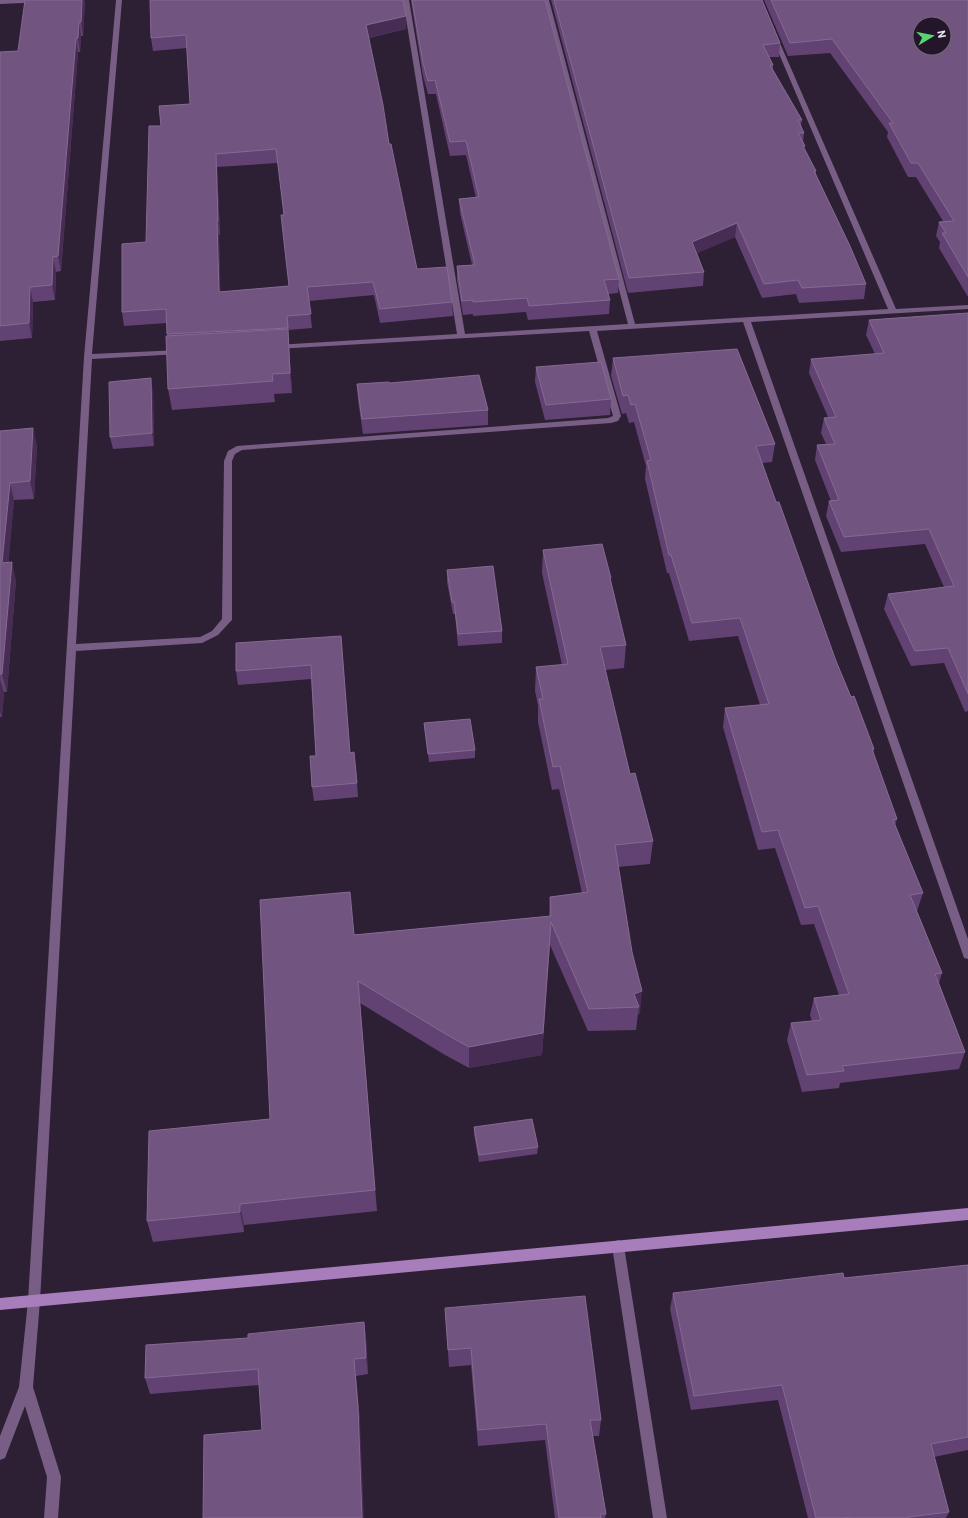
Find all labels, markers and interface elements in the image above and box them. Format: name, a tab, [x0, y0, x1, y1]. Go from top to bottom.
north arrow	[912, 16, 952, 56]
text: N	[935, 29, 949, 39]

